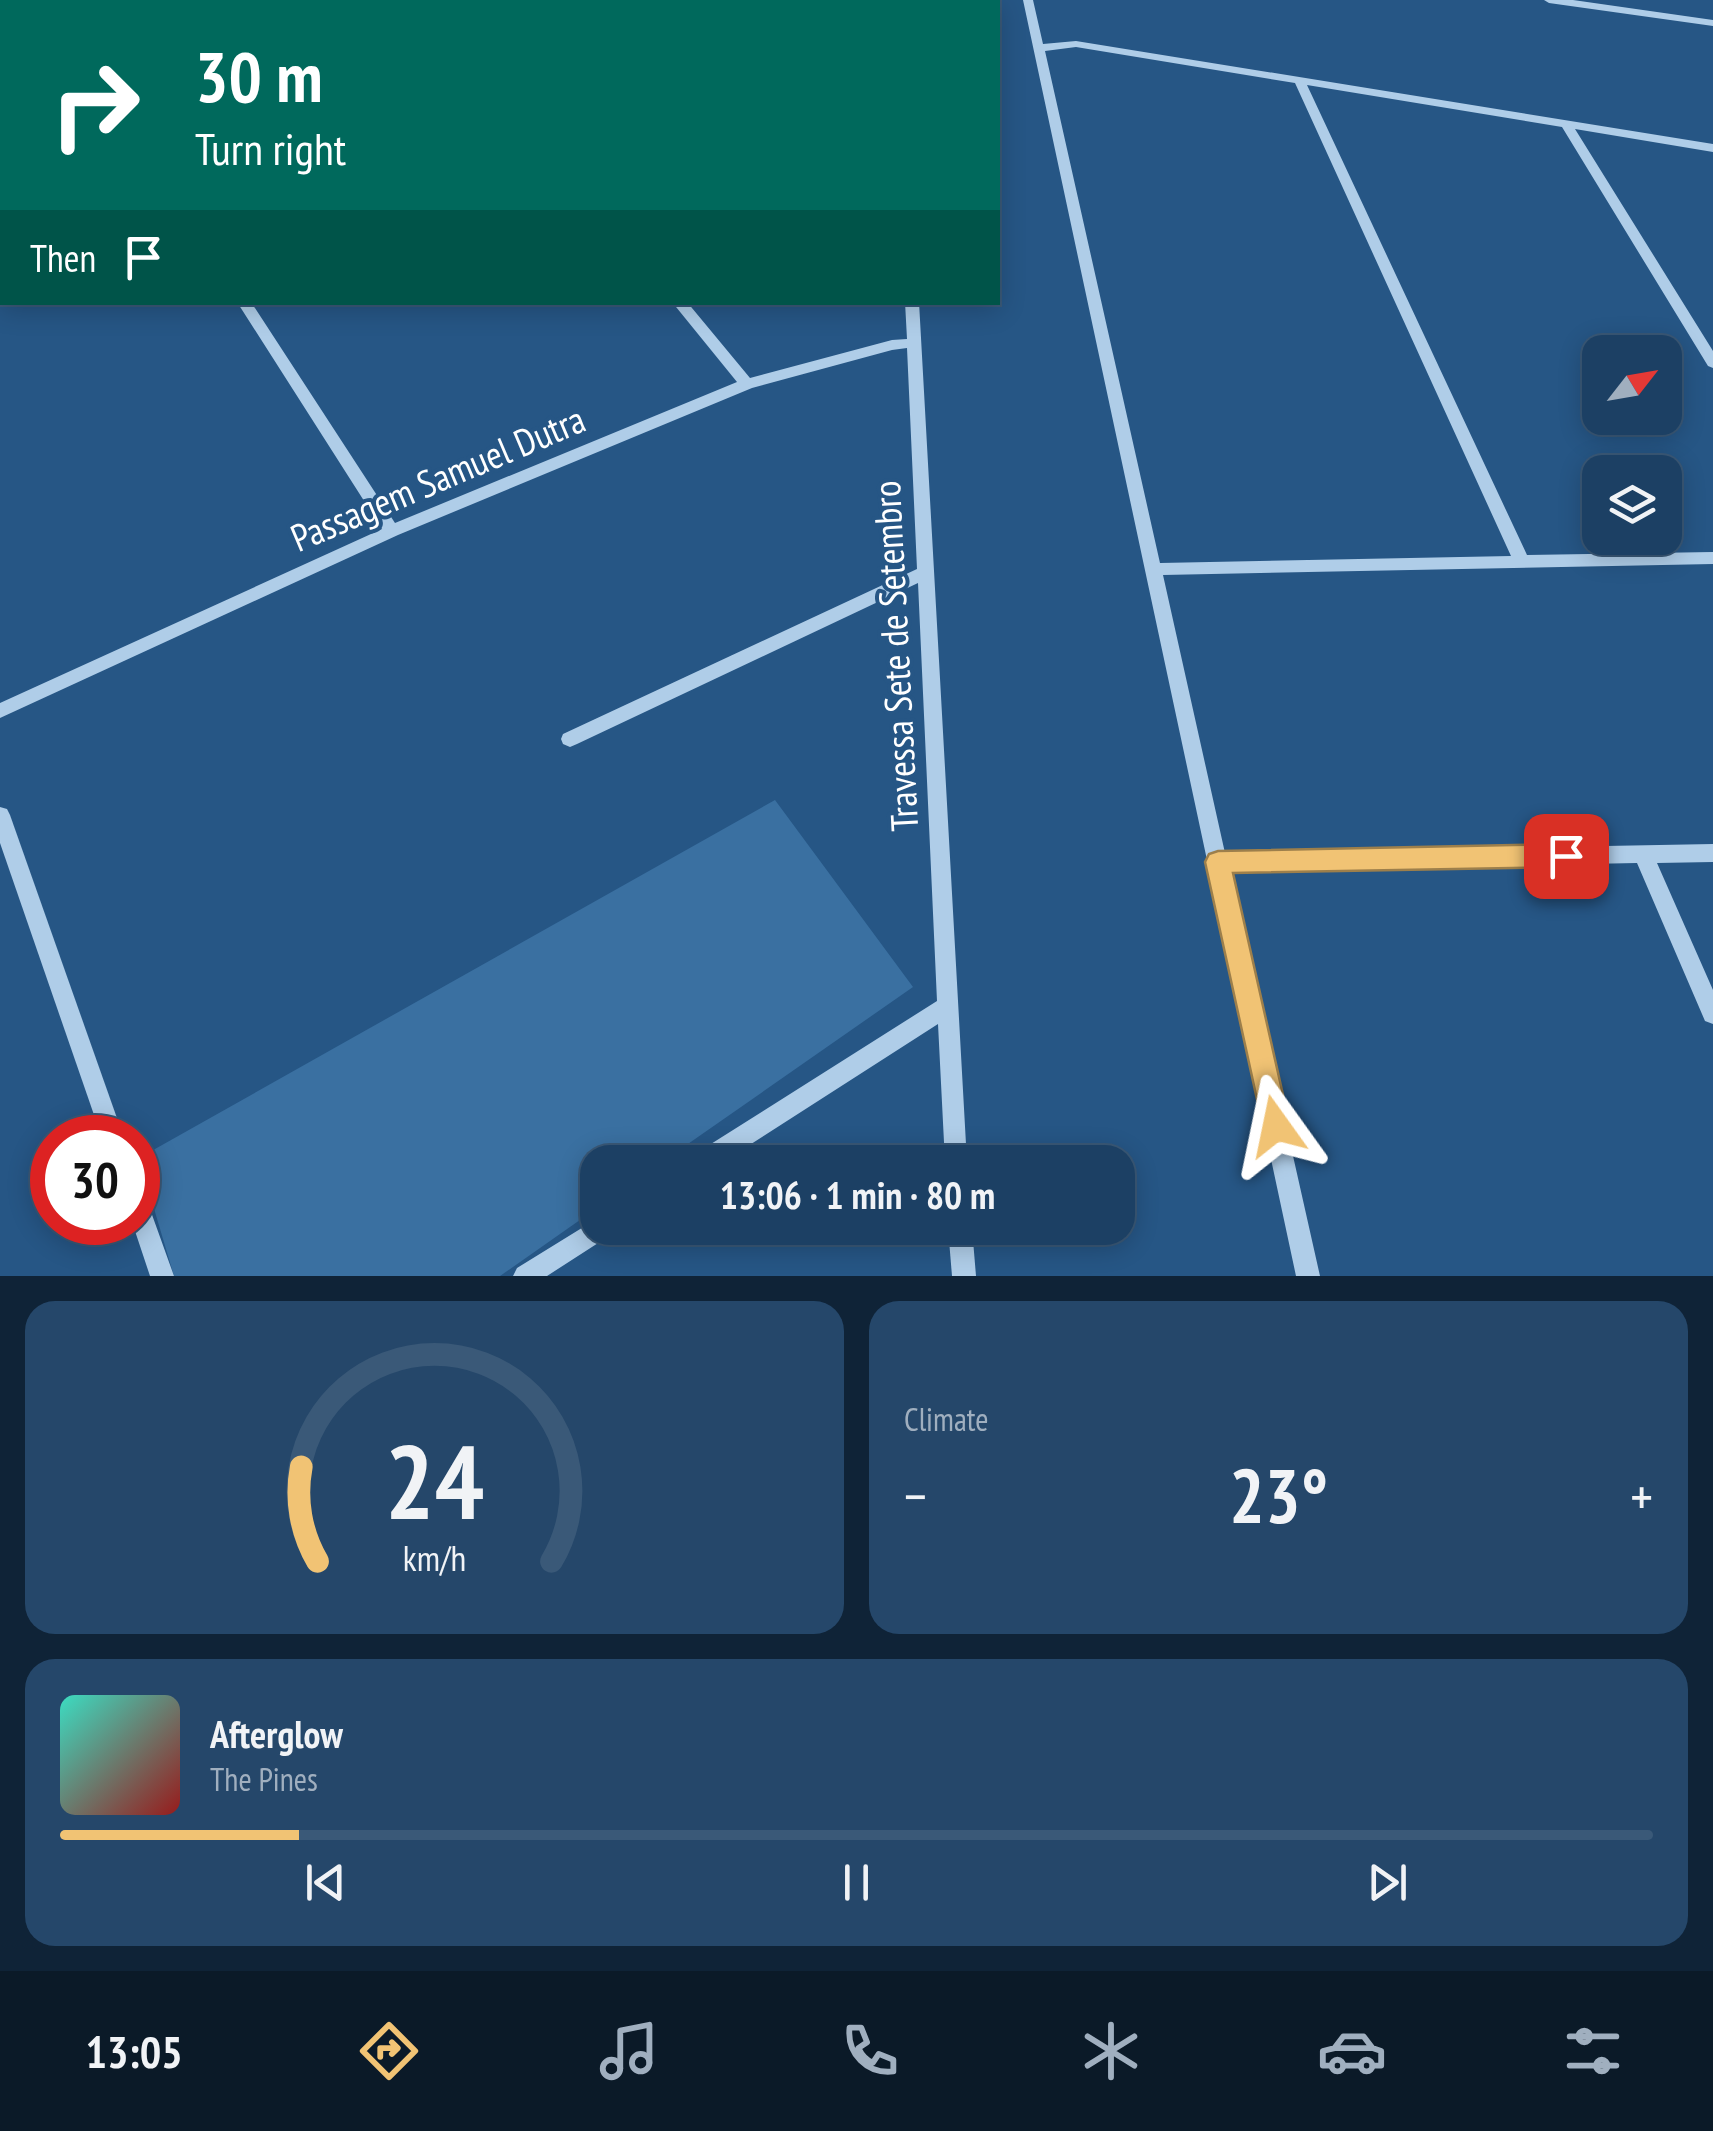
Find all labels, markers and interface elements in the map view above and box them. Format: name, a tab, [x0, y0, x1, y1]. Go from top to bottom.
text: 30 m	[195, 31, 323, 121]
icon: right	[30, 40, 160, 170]
text: Turn right	[195, 119, 346, 177]
icon: arrive	[116, 230, 171, 285]
text: Then	[30, 233, 96, 282]
north arrow	[1582, 335, 1682, 435]
map controls	[1582, 335, 1682, 555]
street label: Passagem Samuel Dutra	[283, 394, 592, 562]
button: layers	[1582, 455, 1682, 555]
street label: Travessa Sete de Setembro	[861, 480, 928, 832]
pin	[1524, 814, 1609, 899]
icon: arrive	[1539, 829, 1594, 884]
position arrow	[1224, 1074, 1328, 1178]
speed limit sign: 30	[30, 1115, 160, 1245]
text: 13:06 · 1 min · 80 m	[720, 1170, 995, 1219]
text: Climate	[904, 1398, 988, 1440]
text: 24	[385, 1413, 484, 1548]
text: 23°	[1229, 1447, 1328, 1544]
text: −	[904, 1460, 927, 1531]
text: +	[1630, 1460, 1653, 1531]
text: km/h	[403, 1535, 466, 1581]
text: Afterglow	[210, 1709, 343, 1758]
text: The Pines	[210, 1758, 318, 1800]
icon: previous	[298, 1855, 353, 1910]
icon: pause	[829, 1855, 884, 1910]
icon: next	[1360, 1855, 1415, 1910]
icon: directions	[354, 2016, 424, 2086]
icon: music	[594, 2016, 664, 2086]
icon: phone	[835, 2016, 905, 2086]
icon: climate	[1076, 2016, 1146, 2086]
icon: car	[1317, 2016, 1387, 2086]
icon: filters	[1558, 2016, 1628, 2086]
text: 13:05	[85, 2022, 183, 2080]

